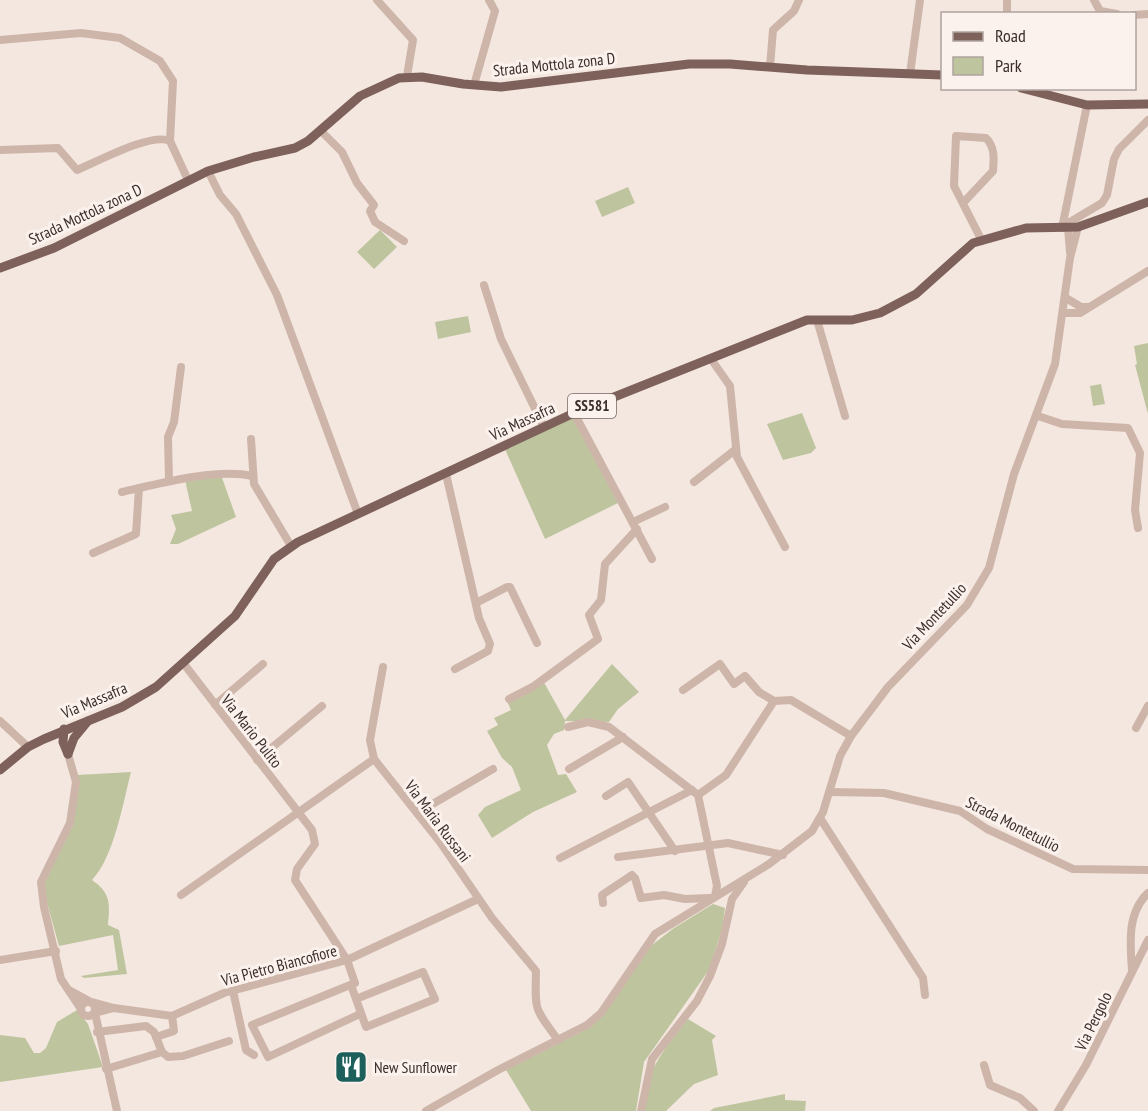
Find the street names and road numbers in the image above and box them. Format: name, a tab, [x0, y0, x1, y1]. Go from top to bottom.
street label: Strada Mottola zona D	[492, 48, 616, 80]
street label: Strada Mottola zona D	[25, 179, 145, 249]
road number: SS581	[568, 394, 616, 418]
street label: Via Massafra	[485, 397, 558, 445]
street label: Via Montetullio	[897, 578, 970, 655]
street label: Via Massafra	[57, 677, 130, 723]
street label: Via Mario Pulito	[217, 690, 287, 772]
street label: Via Maria Russani	[400, 775, 475, 866]
street label: Strada Montetullio	[963, 792, 1063, 856]
street label: Via Pietro Biancofiore	[218, 940, 339, 990]
street label: Via Pergolo	[1070, 988, 1116, 1055]

